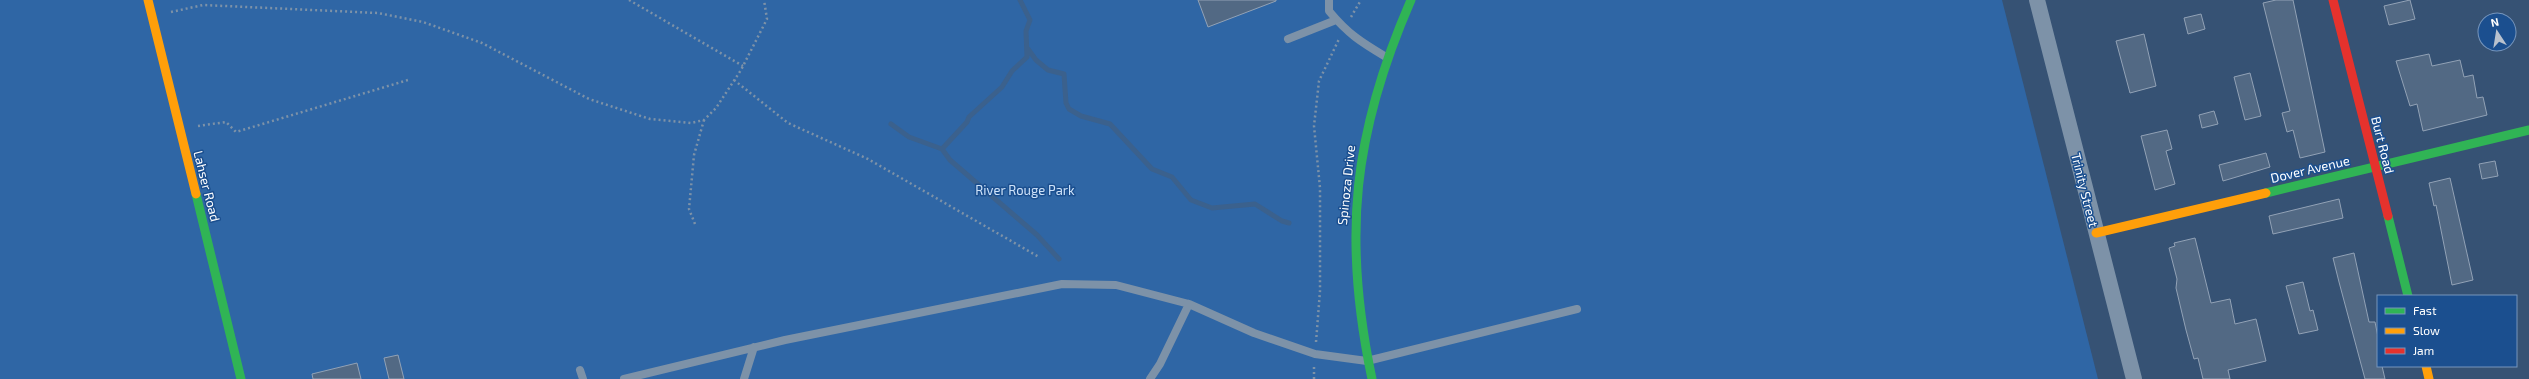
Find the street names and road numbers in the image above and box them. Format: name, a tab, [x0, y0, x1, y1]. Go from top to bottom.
street label: Burt Road	[2368, 115, 2398, 175]
street label: Spinoza Drive	[1334, 144, 1358, 226]
street label: Lahser Road	[190, 149, 224, 223]
street label: Trinity Street	[2068, 151, 2102, 229]
street label: Dover Avenue	[2269, 152, 2351, 186]

